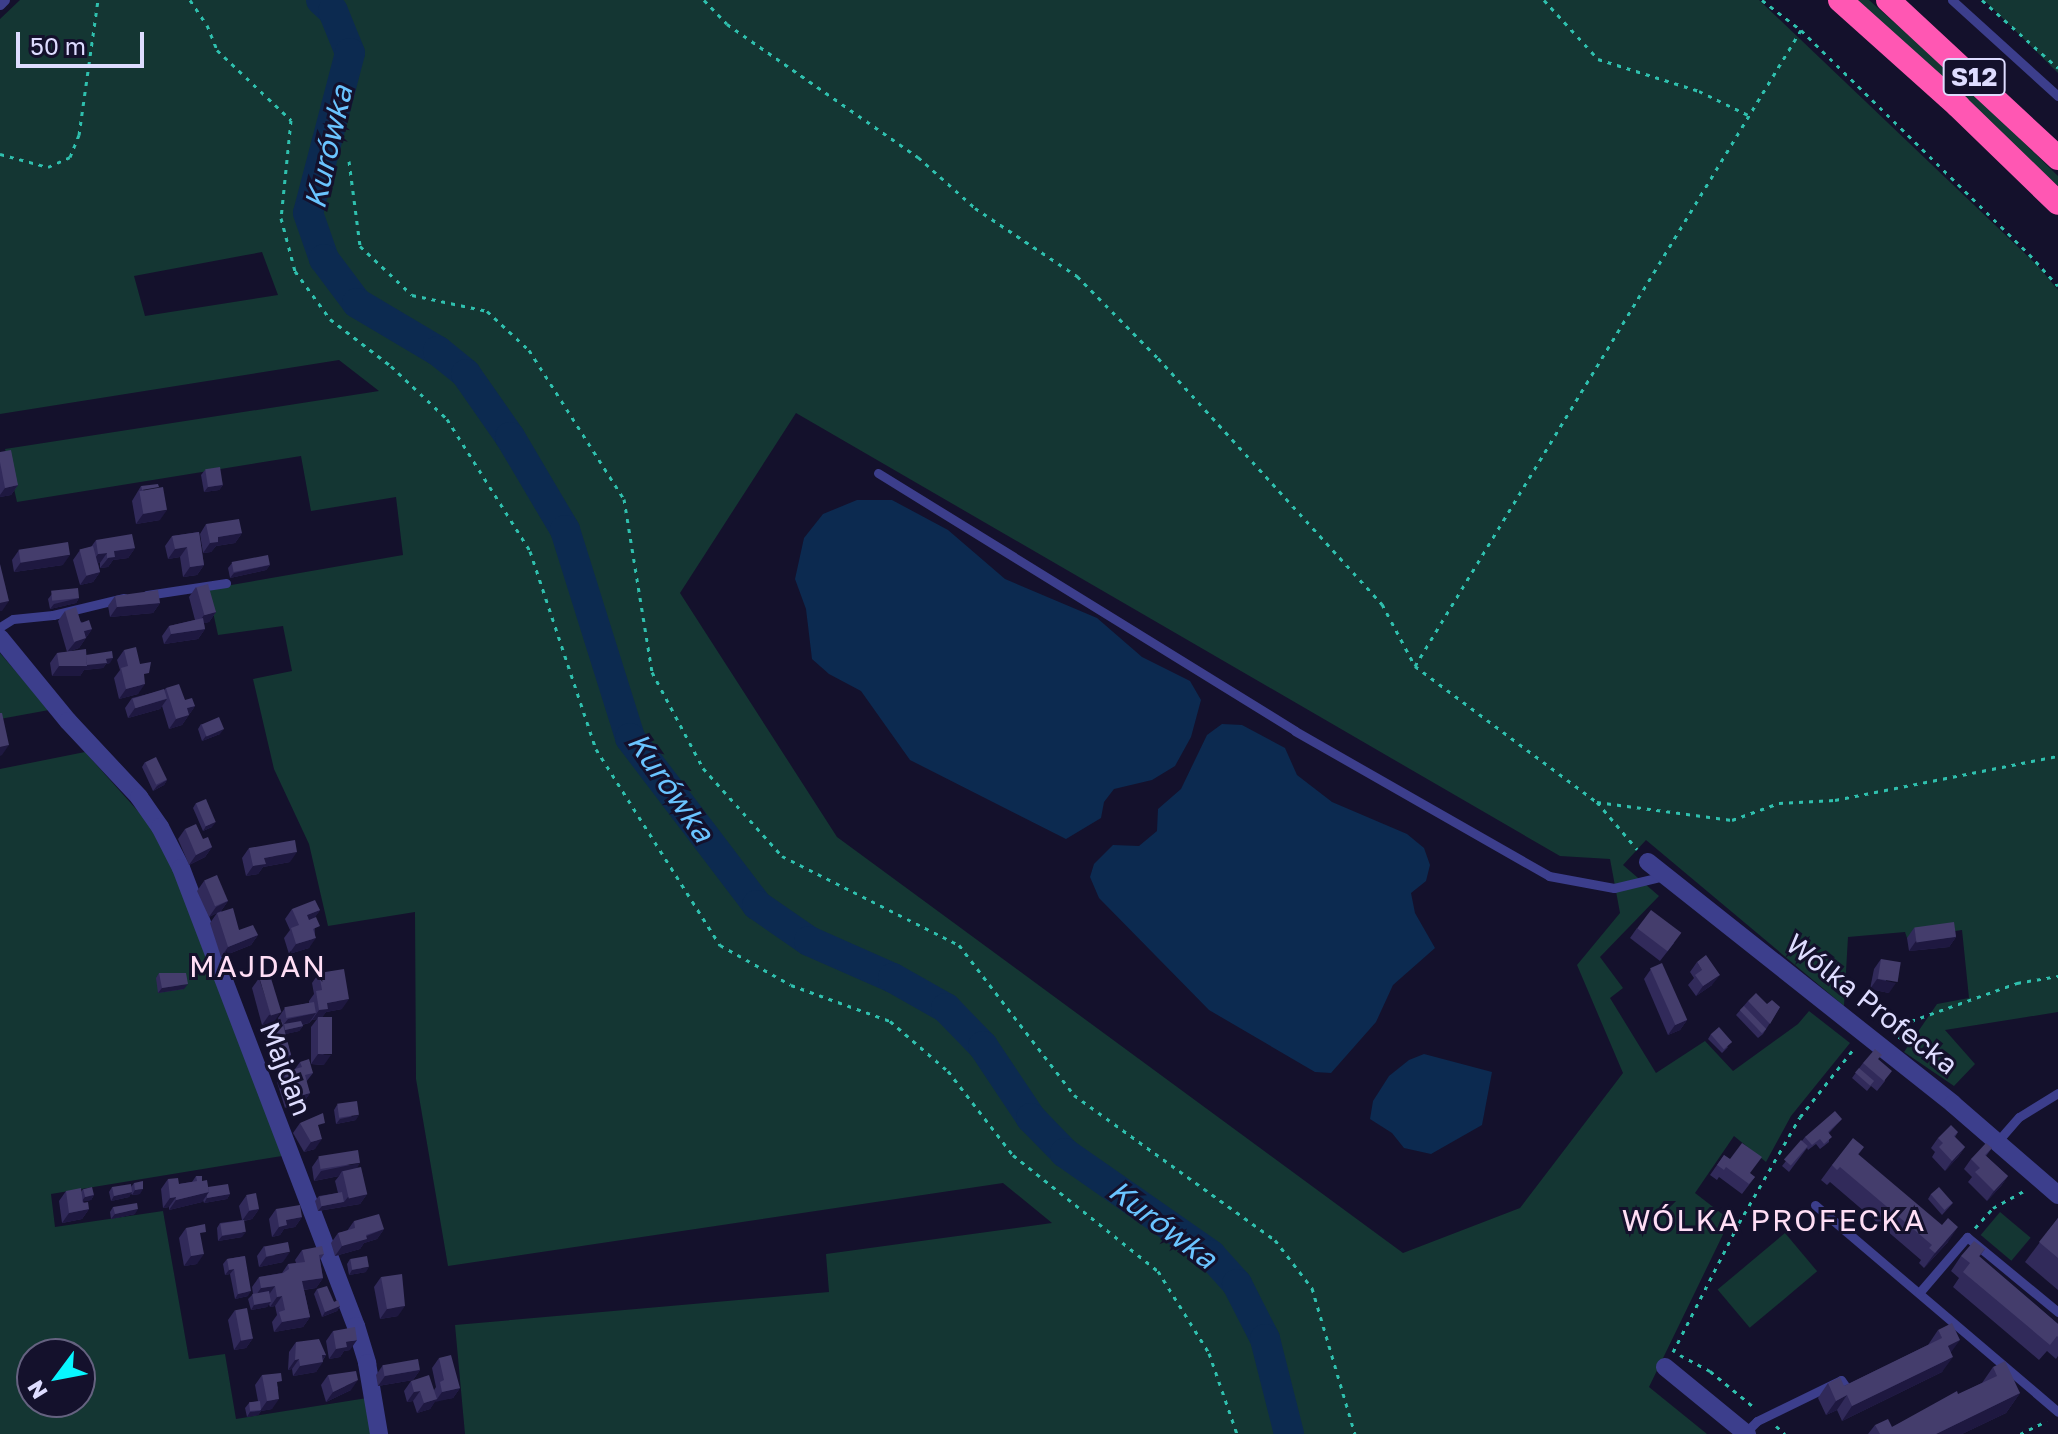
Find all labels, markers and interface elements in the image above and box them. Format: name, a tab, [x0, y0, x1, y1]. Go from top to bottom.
scale bar	[20, 16, 148, 66]
text: 50 m	[30, 31, 86, 60]
road number: S12	[1942, 55, 2006, 99]
water label: Kurówka	[296, 82, 360, 212]
water label: Kurówka	[620, 725, 722, 849]
street label: Wólka Profecka	[1780, 927, 1964, 1081]
district label: MAJDAN	[189, 948, 327, 984]
street label: Majdan	[253, 1017, 319, 1121]
water label: Kurówka	[1102, 1172, 1224, 1276]
district label: WÓLKA PROFECKA	[1622, 1202, 1926, 1238]
north arrow	[16, 1338, 96, 1418]
text: N	[21, 1376, 53, 1404]

